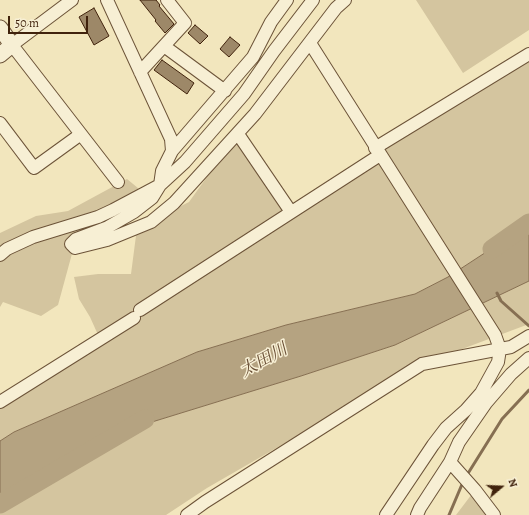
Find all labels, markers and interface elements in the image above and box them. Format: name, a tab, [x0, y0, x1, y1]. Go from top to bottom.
scale bar	[10, 8, 90, 34]
text: 50 m	[15, 15, 39, 31]
water label: 太田川	[237, 340, 291, 382]
north arrow	[481, 467, 521, 507]
text: N	[504, 477, 521, 489]

